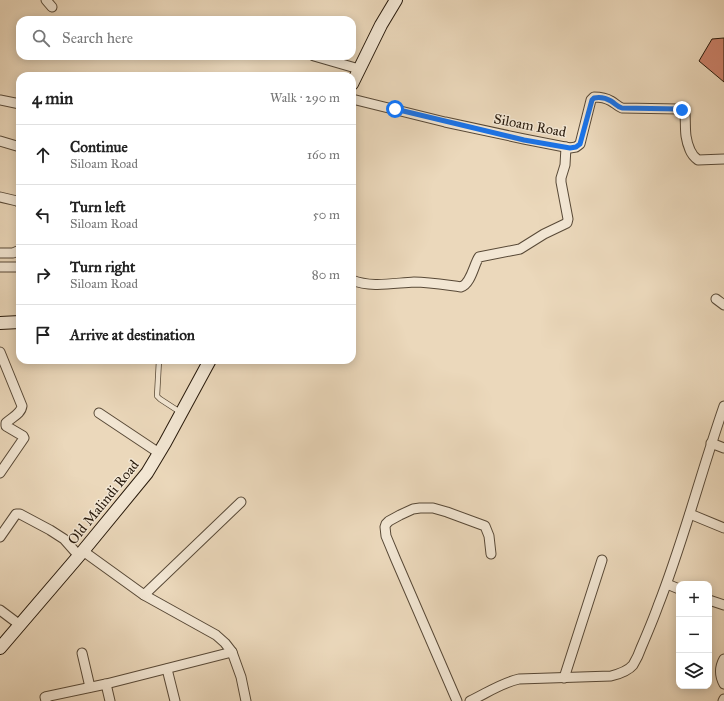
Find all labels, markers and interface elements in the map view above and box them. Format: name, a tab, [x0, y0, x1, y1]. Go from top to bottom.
search box	[16, 16, 356, 60]
icon: search	[30, 27, 52, 49]
text: Search here	[62, 29, 133, 47]
text: 4 min	[32, 88, 73, 109]
text: Walk · 290 m	[270, 90, 340, 106]
route start	[386, 100, 404, 118]
route end	[673, 101, 691, 119]
street label: Siloam Road	[492, 110, 568, 141]
text: Continue	[70, 138, 128, 156]
icon: ahead	[32, 144, 54, 166]
text: 160 m	[307, 147, 340, 163]
text: Siloam Road	[70, 156, 138, 172]
text: Turn left	[70, 198, 126, 216]
icon: left	[32, 204, 54, 226]
text: 50 m	[313, 207, 340, 223]
text: Siloam Road	[70, 216, 138, 232]
text: Turn right	[70, 258, 135, 276]
icon: right	[32, 264, 54, 286]
text: 80 m	[312, 267, 340, 283]
text: Siloam Road	[70, 276, 138, 292]
icon: arrive	[32, 324, 54, 346]
text: Arrive at destination	[70, 326, 195, 344]
street label: Old Malindi Road	[64, 457, 143, 548]
map controls	[676, 581, 712, 689]
button: +	[676, 581, 712, 617]
button: −	[676, 617, 712, 653]
button: layers	[676, 653, 712, 689]

